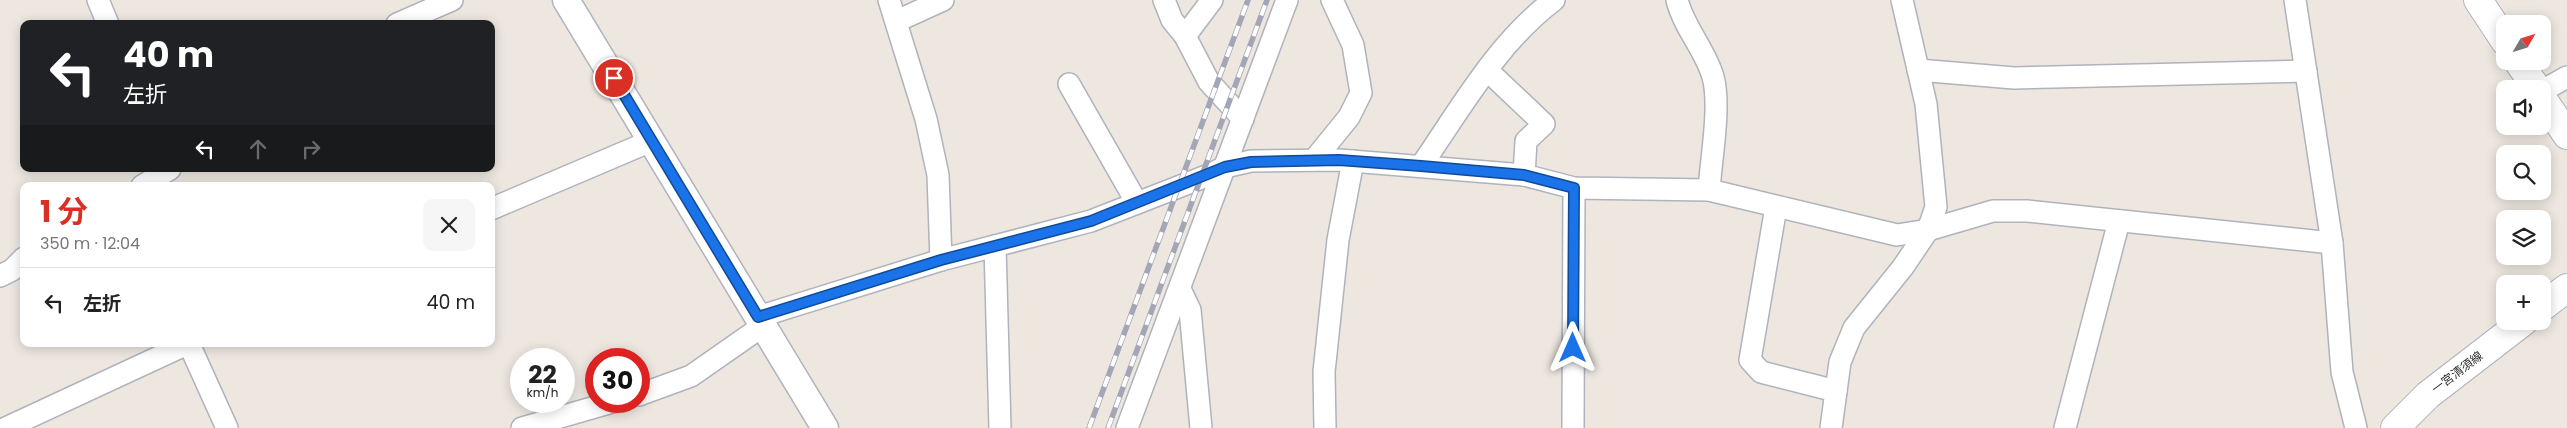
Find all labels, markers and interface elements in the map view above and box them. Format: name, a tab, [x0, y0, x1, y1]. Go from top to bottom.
north arrow	[2496, 15, 2551, 70]
map controls	[2496, 15, 2551, 330]
text: 40 m	[123, 30, 214, 79]
icon: left	[40, 40, 105, 105]
pin	[593, 57, 635, 99]
icon: arrive	[600, 64, 628, 92]
text: 左折	[123, 79, 167, 110]
button: sound	[2496, 80, 2551, 135]
icon: left	[191, 135, 219, 163]
icon: ahead	[244, 135, 272, 163]
icon: right	[297, 135, 325, 163]
button: search	[2496, 145, 2551, 200]
text: 1 分	[40, 190, 88, 233]
button: close	[423, 199, 475, 251]
button: layers	[2496, 210, 2551, 265]
text: 350 m · 12:04	[40, 232, 140, 255]
button: +	[2496, 275, 2551, 330]
icon: left	[40, 289, 68, 317]
text: 40 m	[426, 289, 475, 316]
text: 左折	[83, 290, 121, 317]
position arrow	[1546, 321, 1598, 373]
street label: 一宮清須線	[2428, 347, 2486, 397]
speed limit sign: 30	[585, 348, 650, 413]
text: 22	[528, 357, 557, 392]
text: km/h	[527, 384, 558, 401]

